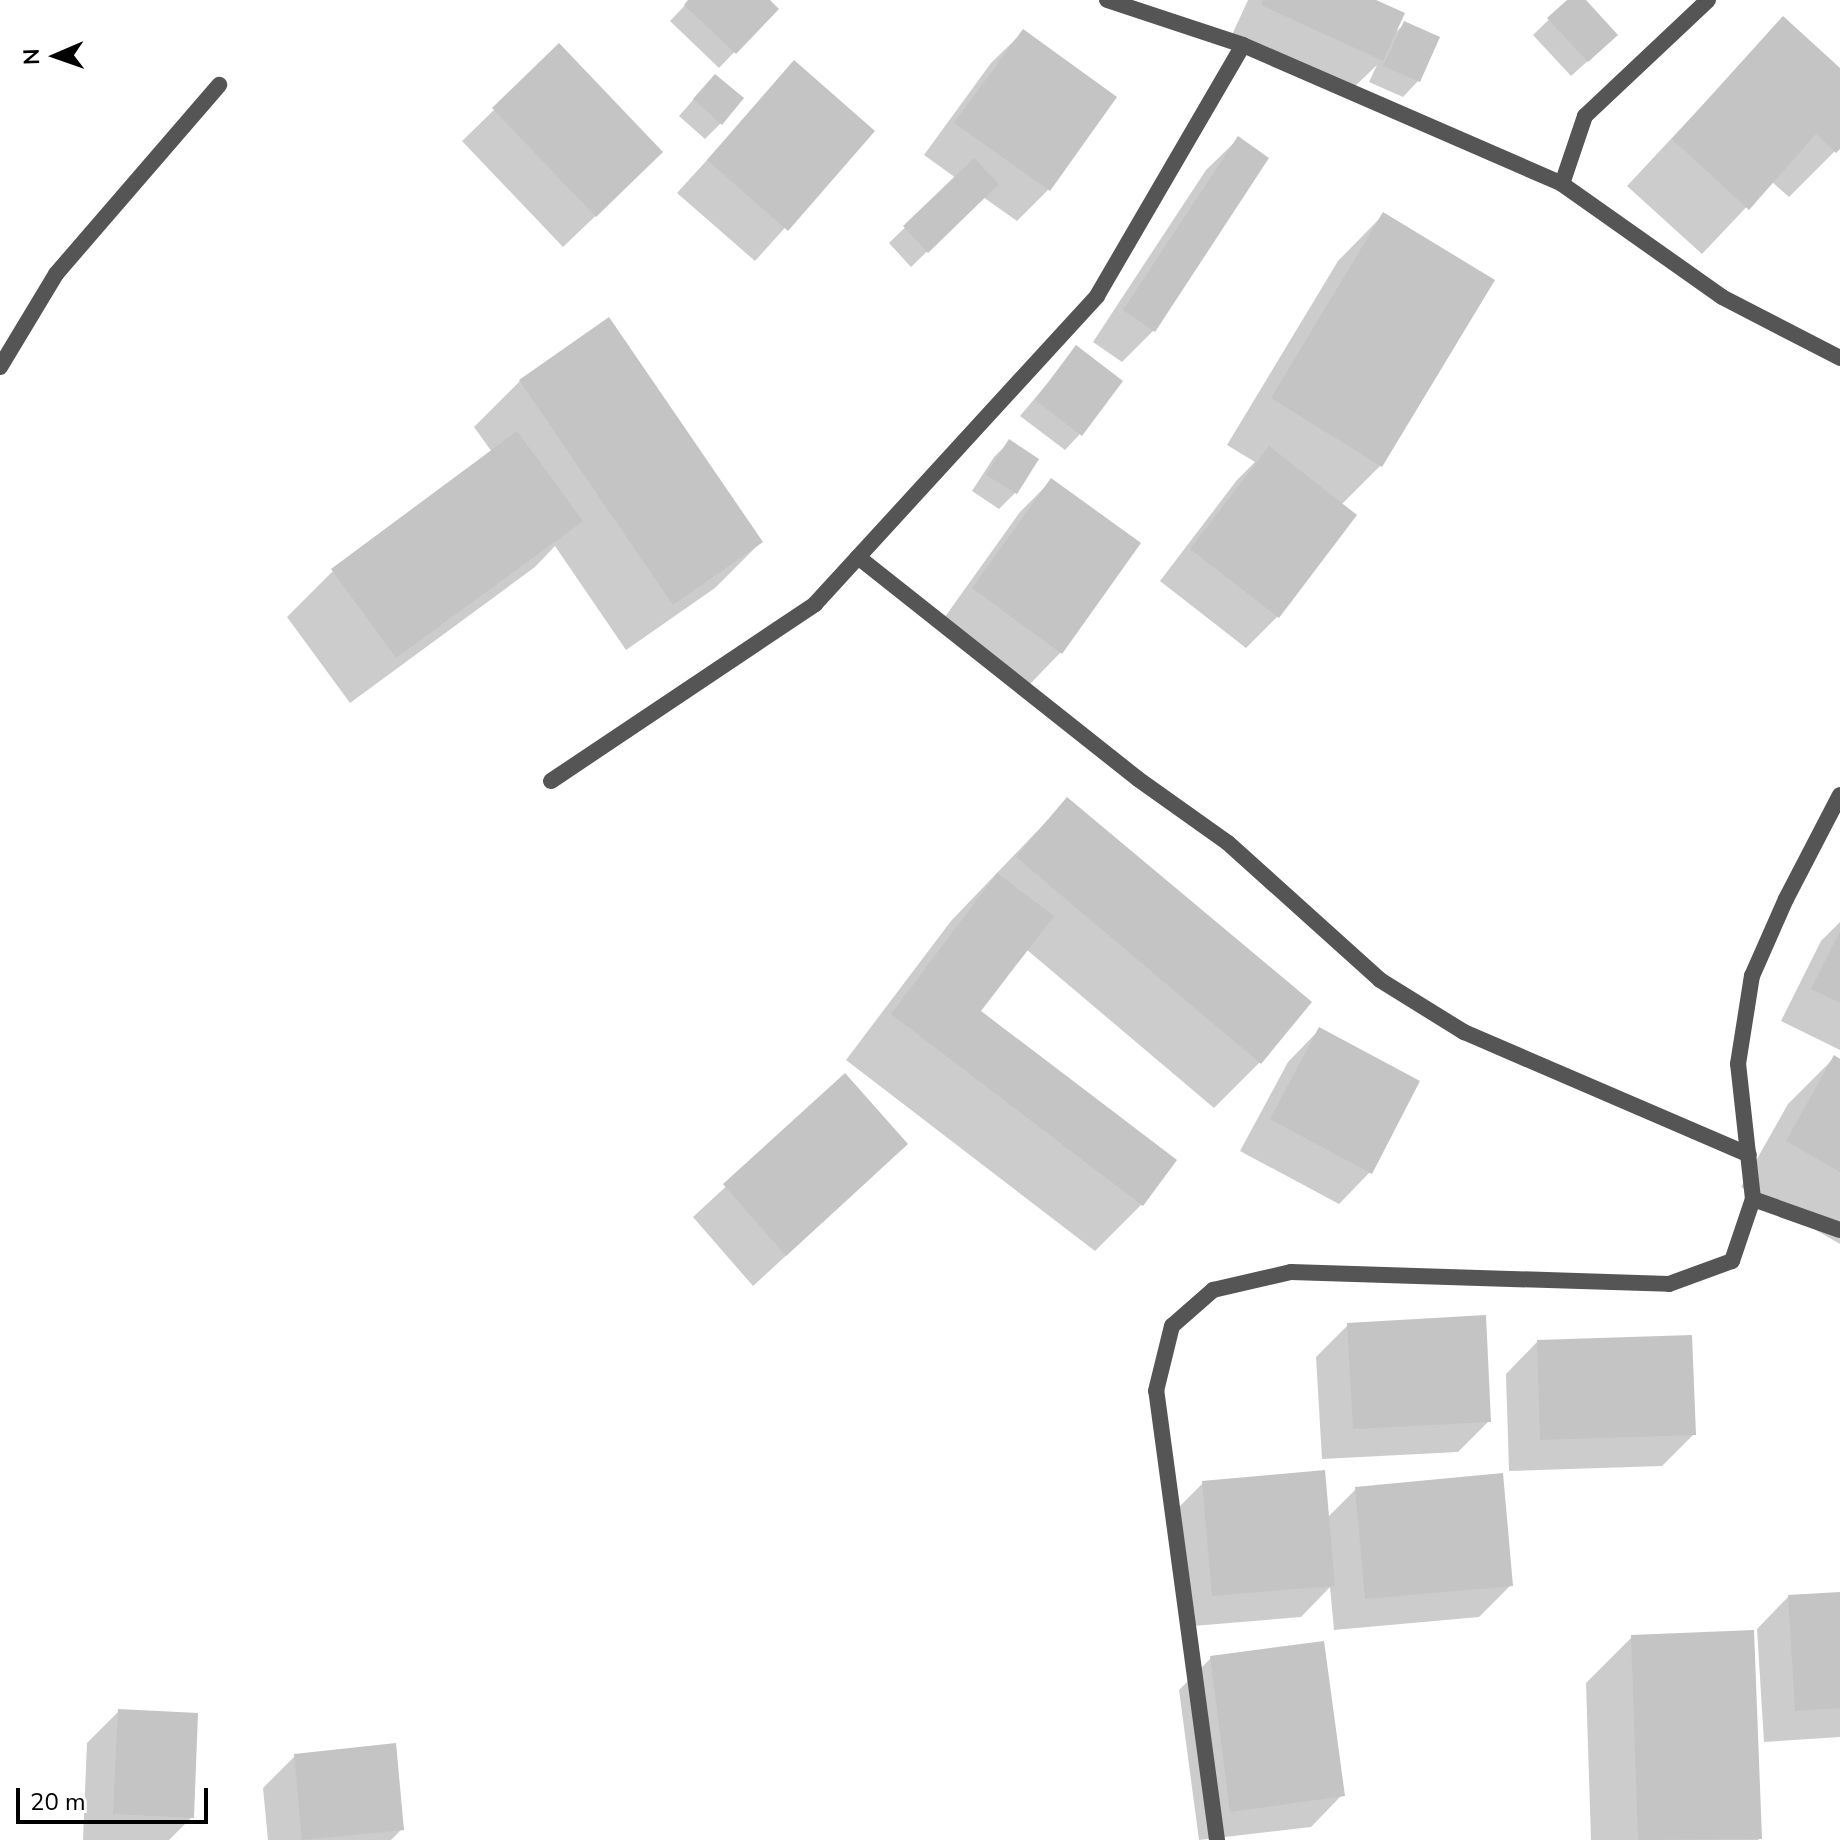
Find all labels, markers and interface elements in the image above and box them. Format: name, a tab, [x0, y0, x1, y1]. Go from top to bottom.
north arrow	[16, 16, 96, 96]
text: N	[17, 48, 47, 66]
scale bar	[20, 1772, 212, 1822]
text: 20 m	[30, 1786, 86, 1818]

